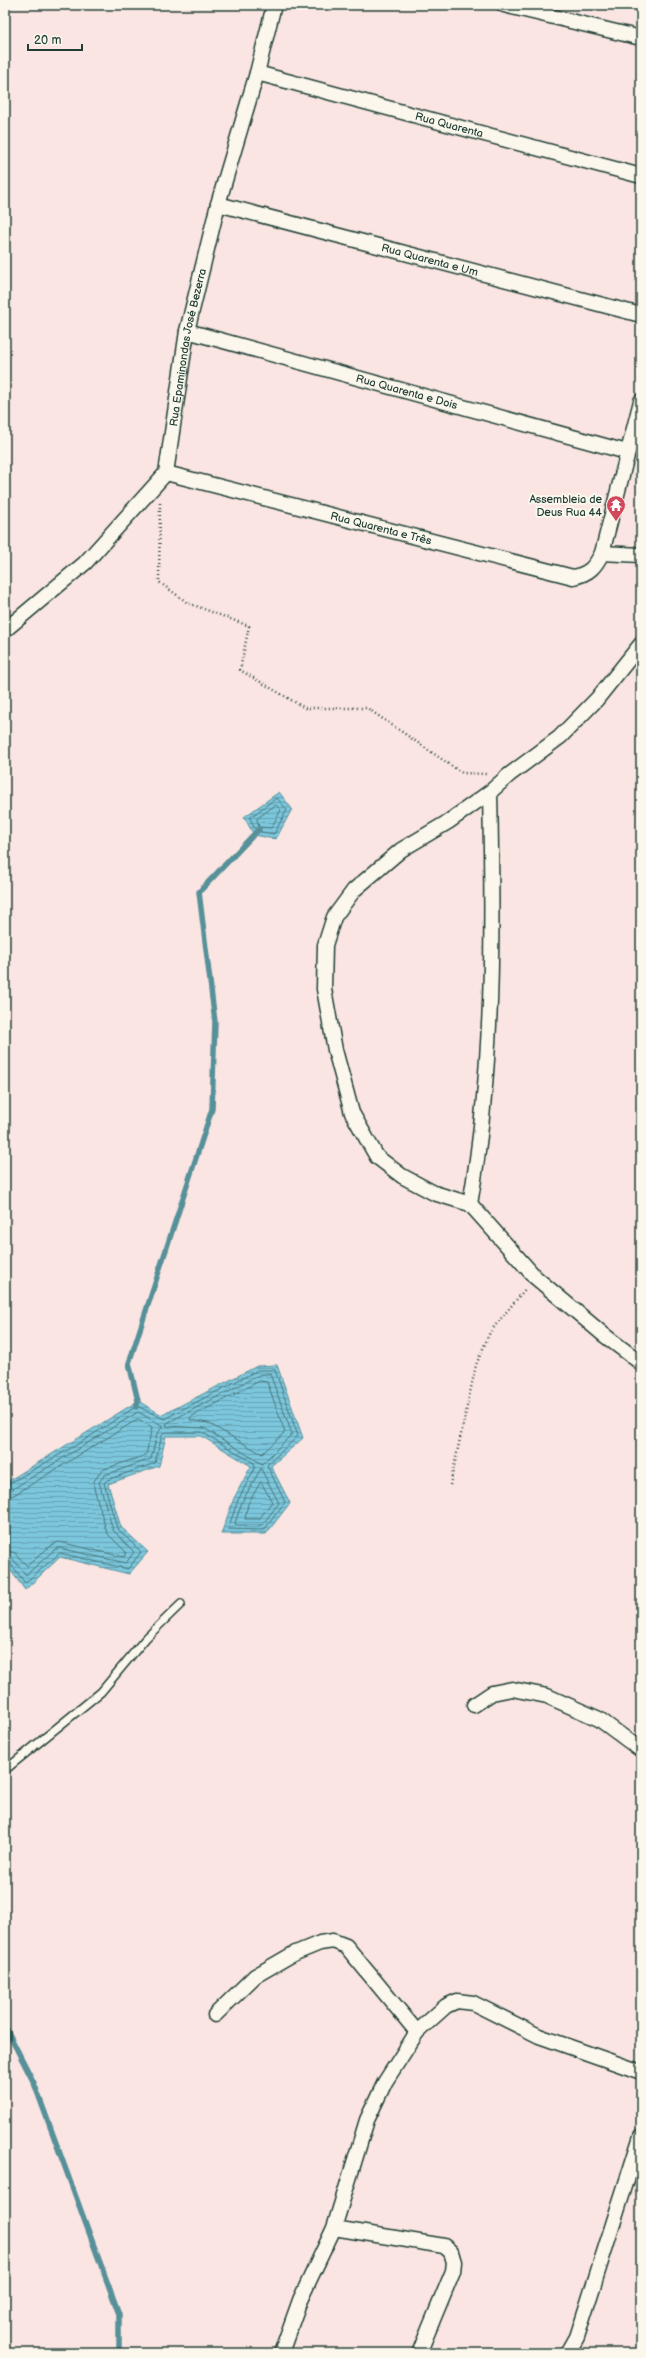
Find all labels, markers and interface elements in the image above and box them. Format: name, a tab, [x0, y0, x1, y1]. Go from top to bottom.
scale bar	[28, 26, 82, 52]
text: 20 m	[34, 33, 61, 48]
street label: Rua Quarenta	[414, 110, 485, 140]
street label: Rua Quarenta e Um	[380, 241, 480, 279]
street label: Rua Epaminondas José Bezerra	[167, 267, 209, 427]
street label: Rua Quarenta e Dois	[355, 372, 459, 412]
place label: Assembleia de Deus Rua 44	[529, 493, 602, 519]
temple icon: Assembleia de Deus Rua 44	[605, 494, 627, 522]
street label: Rua Quarenta e Três	[329, 509, 433, 548]

